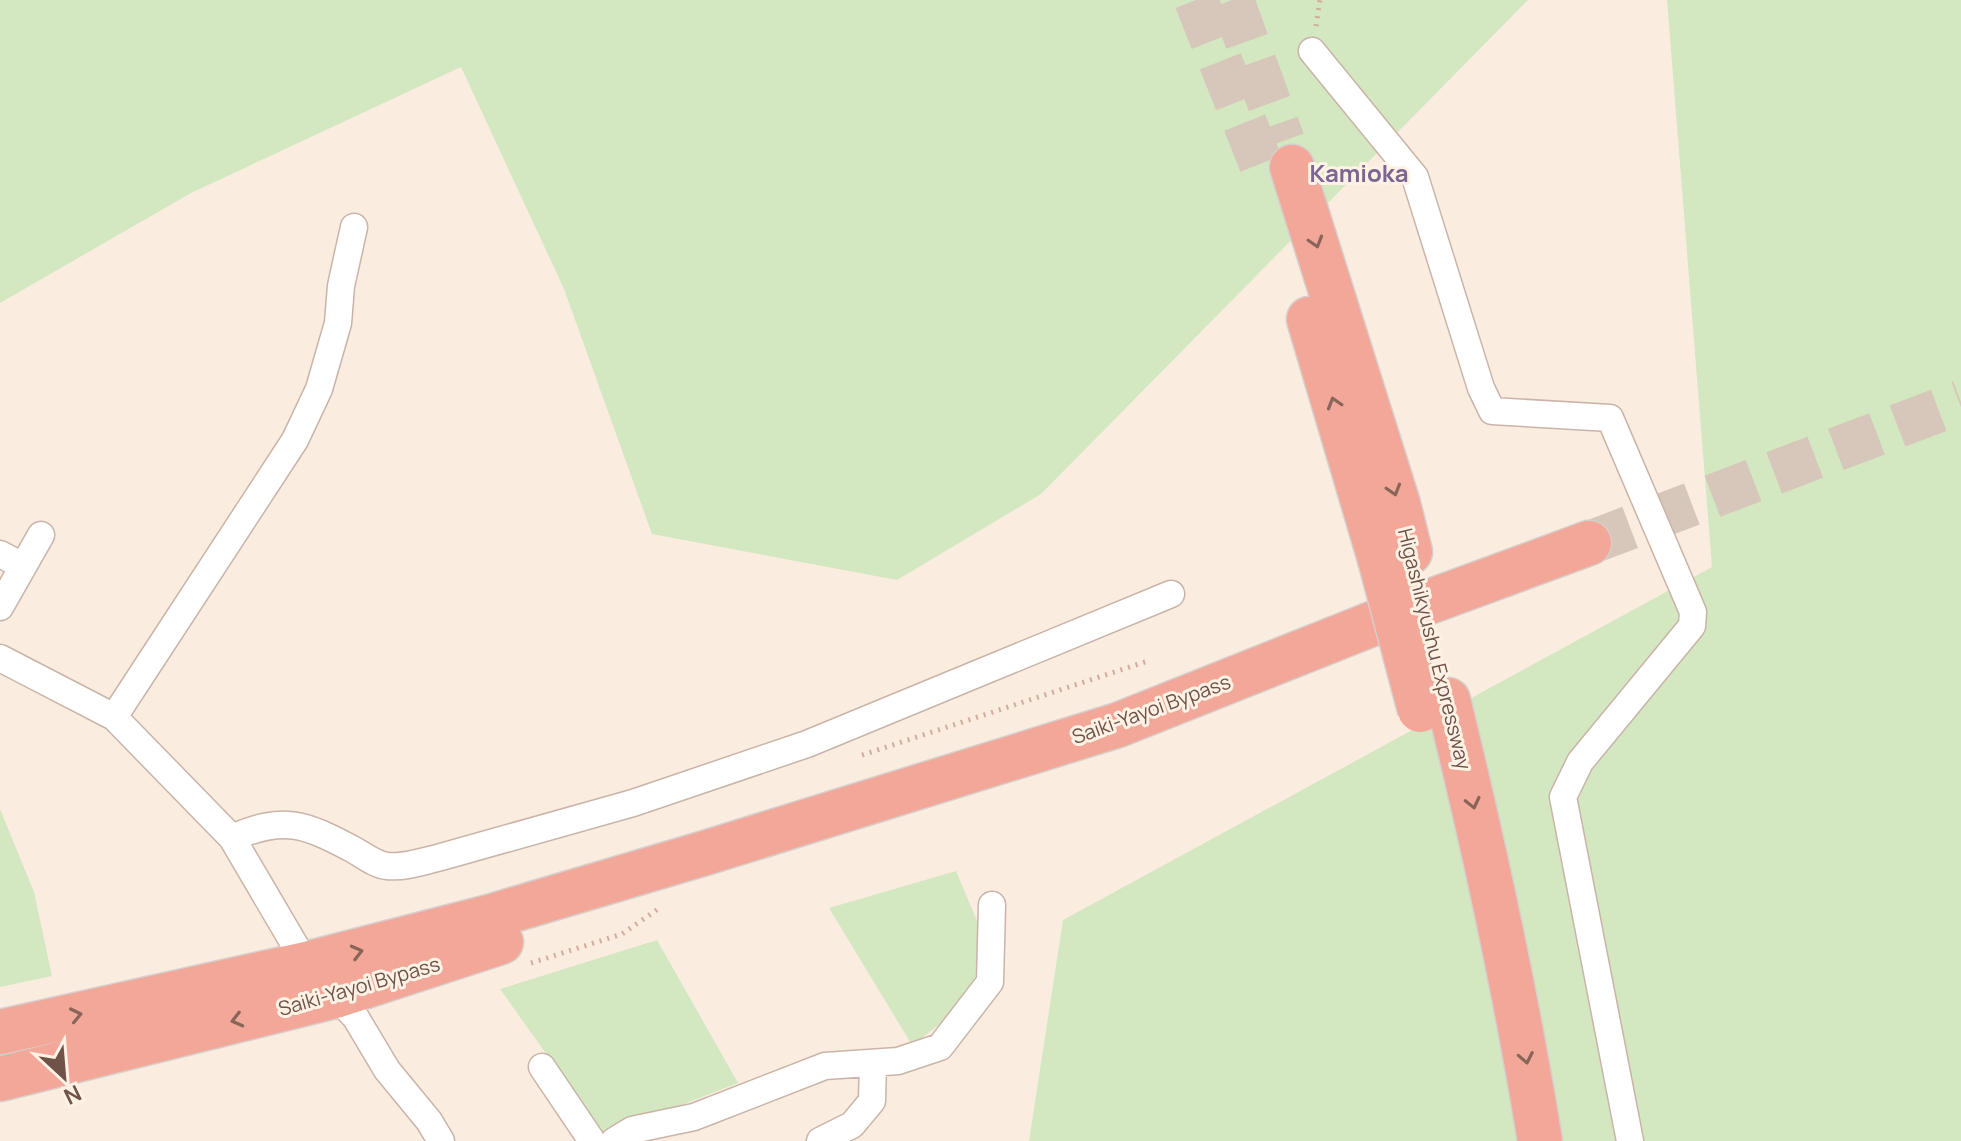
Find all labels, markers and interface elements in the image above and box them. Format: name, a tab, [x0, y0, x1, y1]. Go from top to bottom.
district label: Kamioka	[1309, 156, 1409, 189]
one-way arrow	[1306, 234, 1322, 248]
one-way arrow	[1327, 397, 1343, 411]
one-way arrow	[1384, 482, 1400, 496]
street label: Higashikyushu Expressway	[1392, 525, 1478, 773]
street label: Saiki-Yayoi Bypass	[1068, 668, 1234, 750]
one-way arrow	[1464, 796, 1481, 810]
one-way arrow	[350, 944, 363, 961]
street label: Saiki-Yayoi Bypass	[275, 950, 443, 1022]
one-way arrow	[69, 1007, 82, 1024]
one-way arrow	[231, 1011, 244, 1028]
north arrow	[24, 1037, 104, 1117]
one-way arrow	[1517, 1051, 1534, 1064]
text: N	[59, 1078, 86, 1112]

